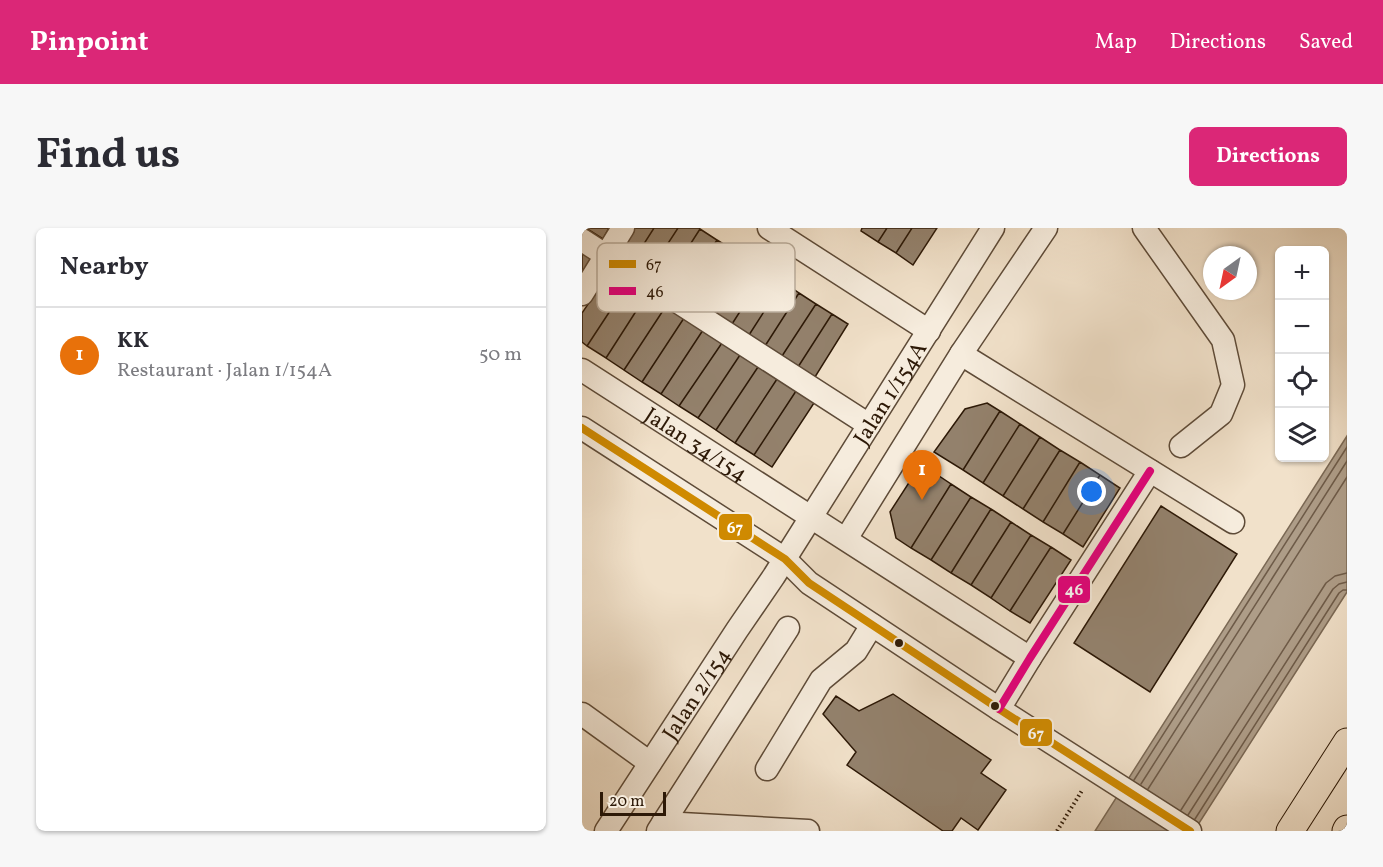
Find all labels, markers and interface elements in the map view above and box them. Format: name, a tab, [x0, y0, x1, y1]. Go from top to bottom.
text: Pinpoint	[30, 23, 148, 62]
text: Map	[1095, 28, 1137, 57]
text: Directions	[1170, 28, 1266, 57]
text: Saved	[1299, 28, 1353, 57]
text: Find us	[36, 127, 180, 186]
button: Directions	[1189, 127, 1347, 186]
legend	[597, 243, 795, 312]
north arrow	[1203, 246, 1257, 300]
map controls	[1275, 246, 1329, 462]
button: +	[1275, 246, 1329, 300]
text: Nearby	[60, 249, 149, 285]
text: 67	[646, 255, 662, 277]
text: 46	[646, 282, 664, 304]
button: −	[1275, 300, 1329, 354]
text: KK	[117, 326, 149, 357]
street label: Jalan 1/154A	[847, 336, 936, 452]
text: 1	[75, 341, 84, 369]
text: 50 m	[479, 341, 522, 369]
button: locate	[1275, 354, 1329, 408]
text: Restaurant · Jalan 1/154A	[117, 357, 332, 385]
street label: Jalan 34/154	[637, 401, 753, 490]
button: layers	[1275, 408, 1329, 462]
pin: 1	[902, 450, 942, 500]
your location	[1077, 477, 1106, 506]
line badge: 67	[718, 513, 753, 541]
text: 67	[727, 518, 744, 540]
line badge: 46	[1057, 575, 1091, 604]
text: 46	[1065, 580, 1083, 602]
unlabelled marker	[893, 637, 905, 649]
street label: Jalan 2/154	[656, 643, 739, 747]
unlabelled marker	[989, 700, 1001, 712]
line badge: 67	[1019, 718, 1053, 747]
text: 67	[1028, 724, 1045, 746]
scale bar	[600, 789, 666, 816]
text: 20 m	[609, 791, 644, 813]

